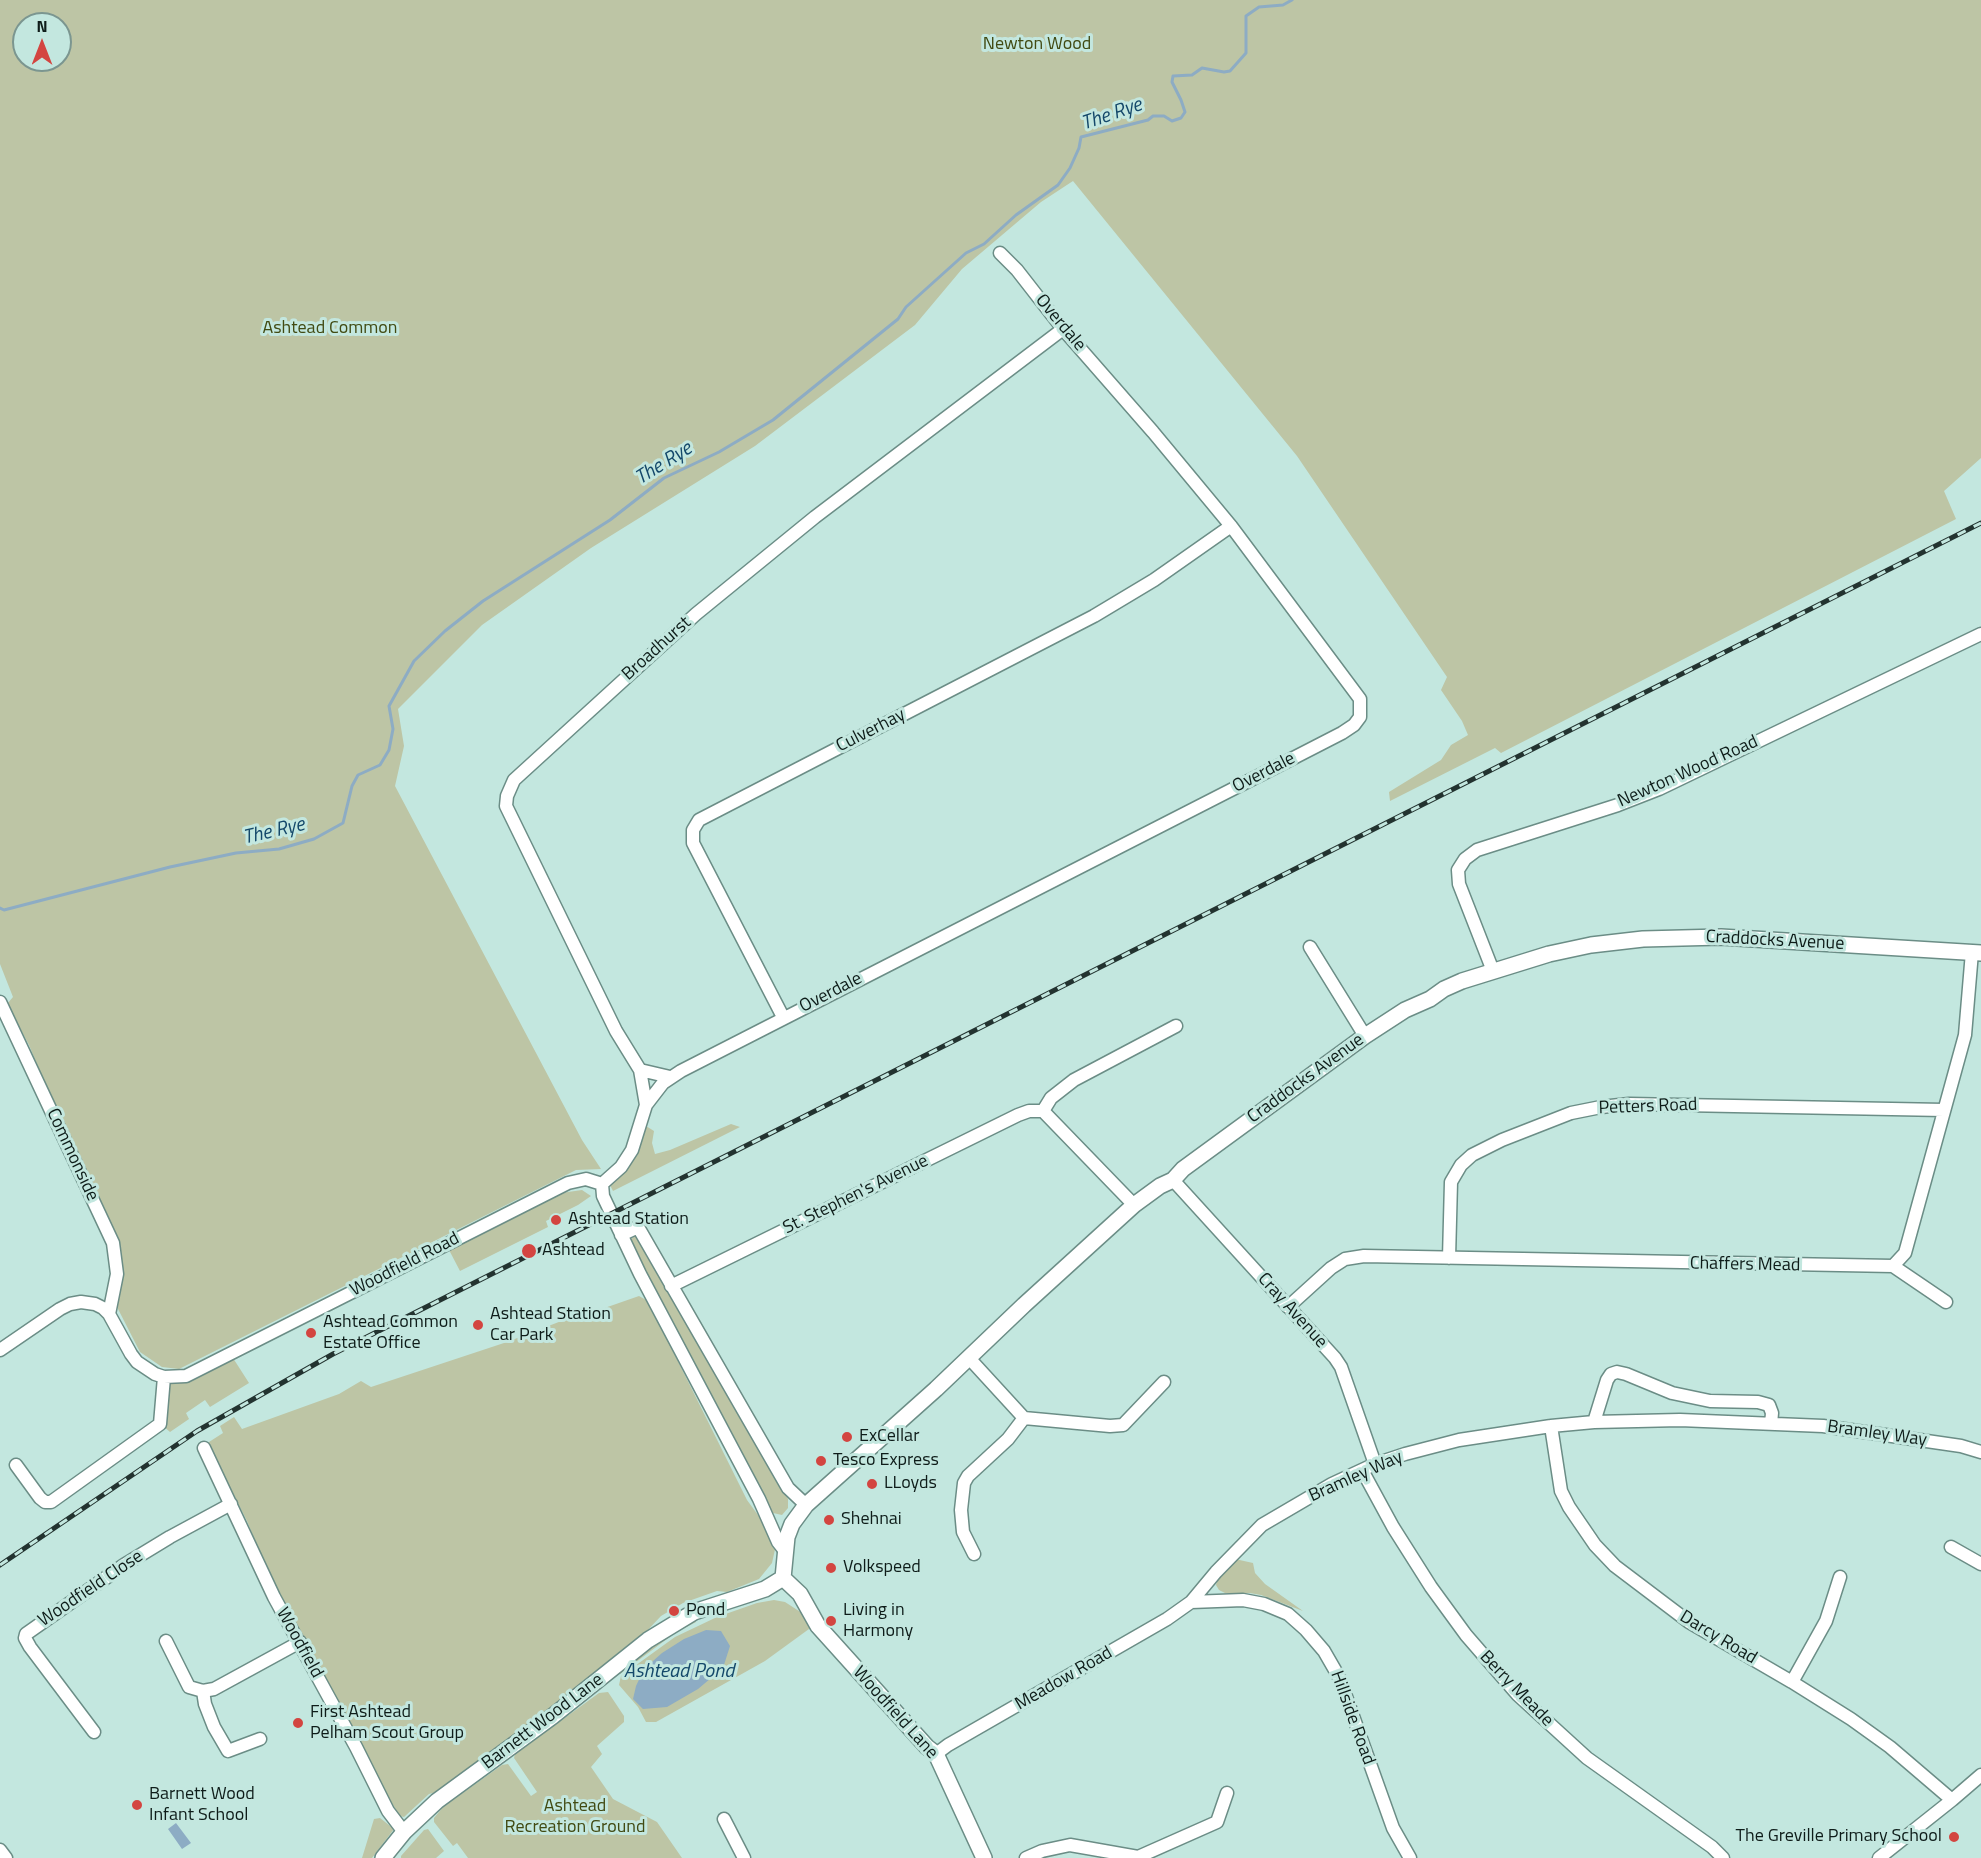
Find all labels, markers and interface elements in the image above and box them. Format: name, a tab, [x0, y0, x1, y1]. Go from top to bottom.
north arrow	[12, 12, 72, 72]
text: N	[36, 14, 48, 38]
park label: Newton Wood	[983, 34, 1091, 56]
water label: The Rye	[1079, 94, 1145, 136]
street label: Overdale	[1030, 290, 1090, 356]
park label: Ashtead Common	[263, 318, 397, 340]
water label: The Rye	[631, 437, 697, 491]
street label: Broadhurst	[618, 612, 696, 686]
street label: Culverhay	[833, 704, 909, 758]
street label: Newton Wood Road	[1615, 731, 1761, 813]
street label: Overdale	[1229, 748, 1299, 798]
water label: The Rye	[241, 813, 307, 851]
street label: Craddocks Avenue	[1705, 927, 1845, 955]
street label: Overdale	[796, 968, 866, 1018]
street label: Craddocks Avenue	[1244, 1030, 1368, 1128]
street label: Petters Road	[1598, 1094, 1698, 1120]
street label: Commonside	[41, 1105, 103, 1205]
street label: St. Stephen's Avenue	[780, 1150, 932, 1240]
place label: Ashtead Station	[568, 1209, 689, 1231]
marker: Ashtead Station	[549, 1213, 563, 1227]
street label: Woodfield Road	[347, 1228, 463, 1302]
place label: Ashtead	[542, 1240, 605, 1262]
marker: Ashtead	[520, 1242, 538, 1260]
street label: Chaffers Mead	[1690, 1253, 1800, 1277]
street label: Cray Avenue	[1253, 1269, 1331, 1353]
place label: Ashtead Station Car Park	[490, 1304, 611, 1346]
place label: Ashtead Common Estate Office	[323, 1312, 458, 1354]
marker: Ashtead Station Car Park	[471, 1318, 485, 1332]
marker: Ashtead Common Estate Office	[304, 1326, 318, 1340]
street label: Bramley Way	[1826, 1416, 1928, 1452]
place label: ExCellar	[859, 1426, 919, 1448]
marker: ExCellar	[840, 1430, 854, 1444]
street label: Bramley Way	[1306, 1447, 1406, 1507]
place label: Tesco Express	[833, 1450, 939, 1472]
marker: Tesco Express	[814, 1454, 828, 1468]
place label: LLoyds	[884, 1473, 937, 1495]
marker: LLoyds	[865, 1477, 879, 1491]
place label: Shehnai	[841, 1509, 902, 1531]
marker: Shehnai	[822, 1513, 836, 1527]
street label: Woodfield Close	[35, 1546, 147, 1632]
place label: Volkspeed	[843, 1557, 921, 1579]
marker: Volkspeed	[824, 1561, 838, 1575]
place label: Pond	[686, 1600, 725, 1622]
place label: Living in Harmony	[843, 1600, 913, 1642]
street label: Woodfield	[271, 1604, 327, 1682]
marker: Pond	[667, 1604, 681, 1618]
street label: Darcy Road	[1676, 1607, 1760, 1669]
marker: Living in Harmony	[824, 1614, 838, 1628]
street label: Meadow Road	[1012, 1642, 1116, 1716]
street label: Berry Meade	[1475, 1647, 1557, 1731]
water label: Ashtead Pond	[624, 1660, 734, 1684]
street label: Woodfield Lane	[848, 1662, 942, 1764]
street label: Hillside Road	[1325, 1668, 1379, 1768]
street label: Barnett Wood Lane	[478, 1669, 608, 1775]
place label: First Ashtead Pelham Scout Group	[310, 1702, 464, 1744]
marker: First Ashtead Pelham Scout Group	[291, 1716, 305, 1730]
place label: Barnett Wood Infant School	[149, 1784, 255, 1826]
park label: Ashtead Recreation Ground	[505, 1796, 645, 1838]
marker: Barnett Wood Infant School	[130, 1798, 144, 1812]
place label: The Greville Primary School	[1736, 1826, 1942, 1848]
marker: The Greville Primary School	[1947, 1830, 1961, 1844]

